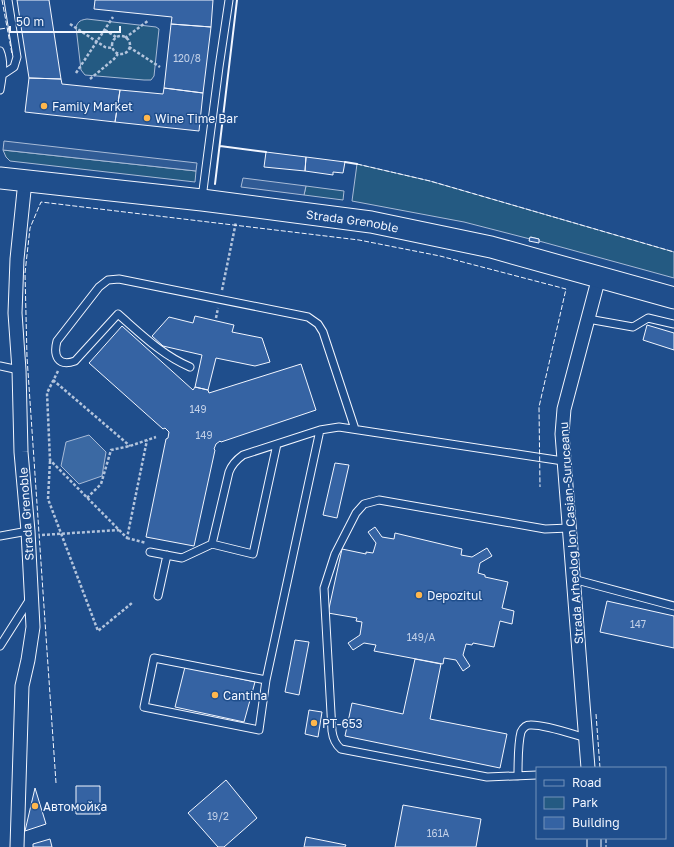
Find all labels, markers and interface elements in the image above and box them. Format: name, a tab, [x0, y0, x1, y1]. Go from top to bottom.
scale bar	[10, 8, 120, 34]
text: 50 m	[16, 14, 44, 29]
house number: 120/8	[173, 52, 201, 64]
place label: Family Market	[52, 99, 133, 114]
marker: Family Market	[39, 101, 49, 111]
place label: Wine Time Bar	[155, 111, 238, 126]
marker: Wine Time Bar	[142, 113, 152, 123]
street label: Strada Grenoble	[305, 206, 400, 235]
house number: 149	[190, 403, 207, 415]
street label: Strada Arheolog Ion Casian-Suruceanu	[556, 421, 586, 645]
house number: 149	[196, 429, 213, 441]
street label: Strada Grenoble	[15, 467, 37, 561]
place label: Depozitul	[427, 588, 482, 603]
marker: Depozitul	[414, 590, 424, 600]
house number: 147	[630, 618, 646, 630]
house number: 149/A	[407, 631, 436, 643]
place label: Cantina	[223, 688, 267, 703]
marker: Cantina	[210, 690, 220, 700]
place label: PT-653	[322, 716, 363, 731]
marker: PT-653	[309, 718, 319, 728]
legend	[536, 767, 666, 839]
text: Road	[572, 775, 601, 790]
text: Park	[572, 795, 598, 810]
place label: Автомойка	[43, 799, 107, 814]
marker: Автомойка	[30, 801, 40, 811]
house number: 19/2	[207, 810, 229, 822]
text: Building	[572, 815, 620, 830]
house number: 161A	[427, 827, 450, 839]

